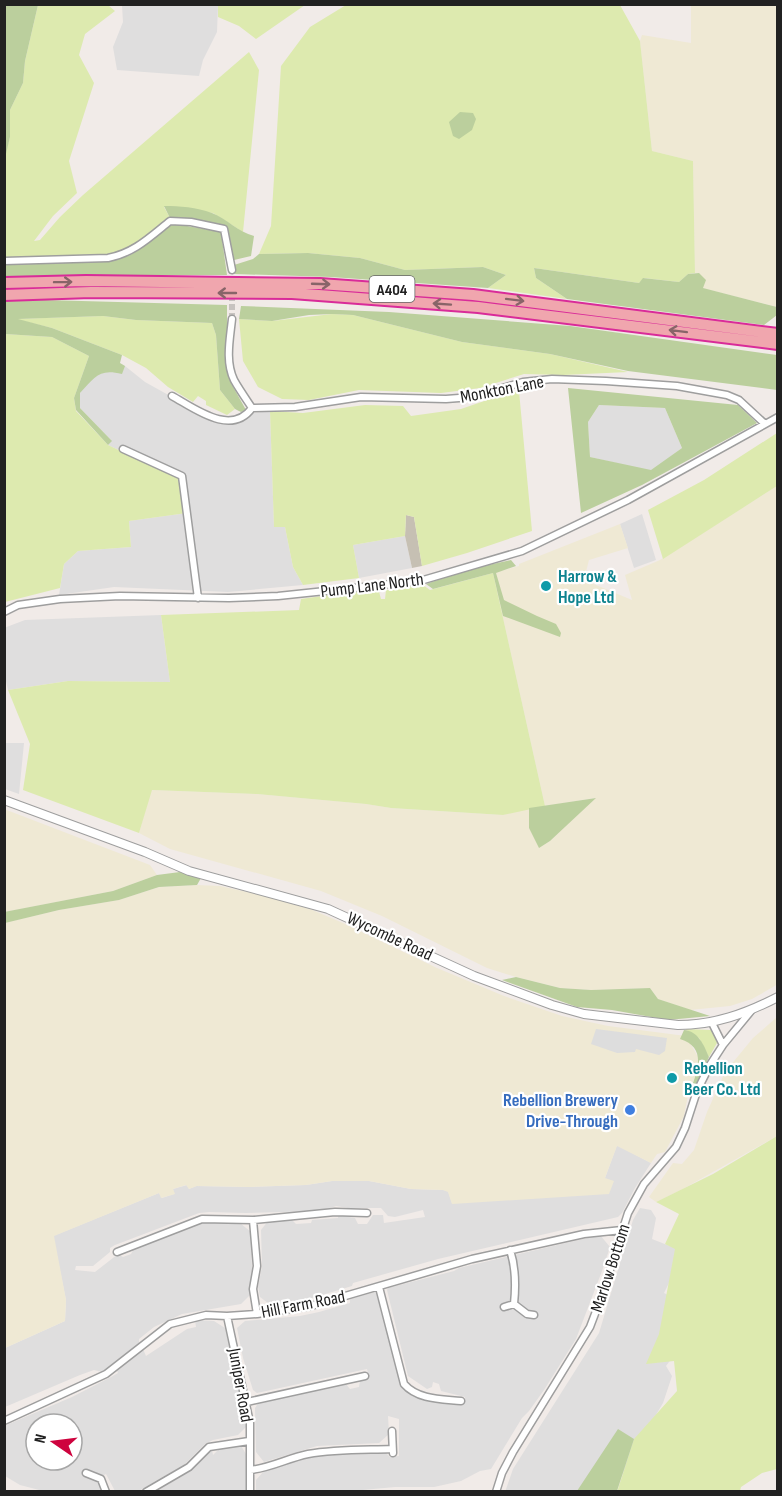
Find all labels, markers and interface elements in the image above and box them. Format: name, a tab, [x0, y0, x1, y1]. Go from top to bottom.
one-way arrow	[52, 276, 72, 288]
road number: A404	[370, 276, 414, 302]
one-way arrow	[310, 279, 330, 290]
one-way arrow	[217, 287, 237, 299]
one-way arrow	[505, 295, 525, 306]
one-way arrow	[433, 299, 453, 310]
one-way arrow	[668, 325, 688, 336]
street label: Monkton Lane	[459, 371, 546, 408]
place label: Harrow & Hope Ltd	[558, 566, 617, 608]
street label: Pump Lane North	[319, 569, 425, 602]
marker: Harrow & Hope Ltd	[539, 579, 553, 593]
street label: Wycombe Road	[344, 907, 436, 965]
place label: Rebellion Beer Co. Ltd	[684, 1058, 761, 1100]
marker: Rebellion Beer Co. Ltd	[665, 1071, 679, 1085]
place label: Rebellion Brewery Drive-Through	[503, 1090, 619, 1132]
marker: Rebellion Brewery Drive-Through	[623, 1103, 637, 1117]
street label: Marlow Bottom	[586, 1221, 635, 1315]
street label: Hill Farm Road	[259, 1286, 347, 1323]
street label: Juniper Road	[223, 1345, 257, 1424]
north arrow	[24, 1412, 84, 1472]
text: N	[31, 1432, 51, 1445]

